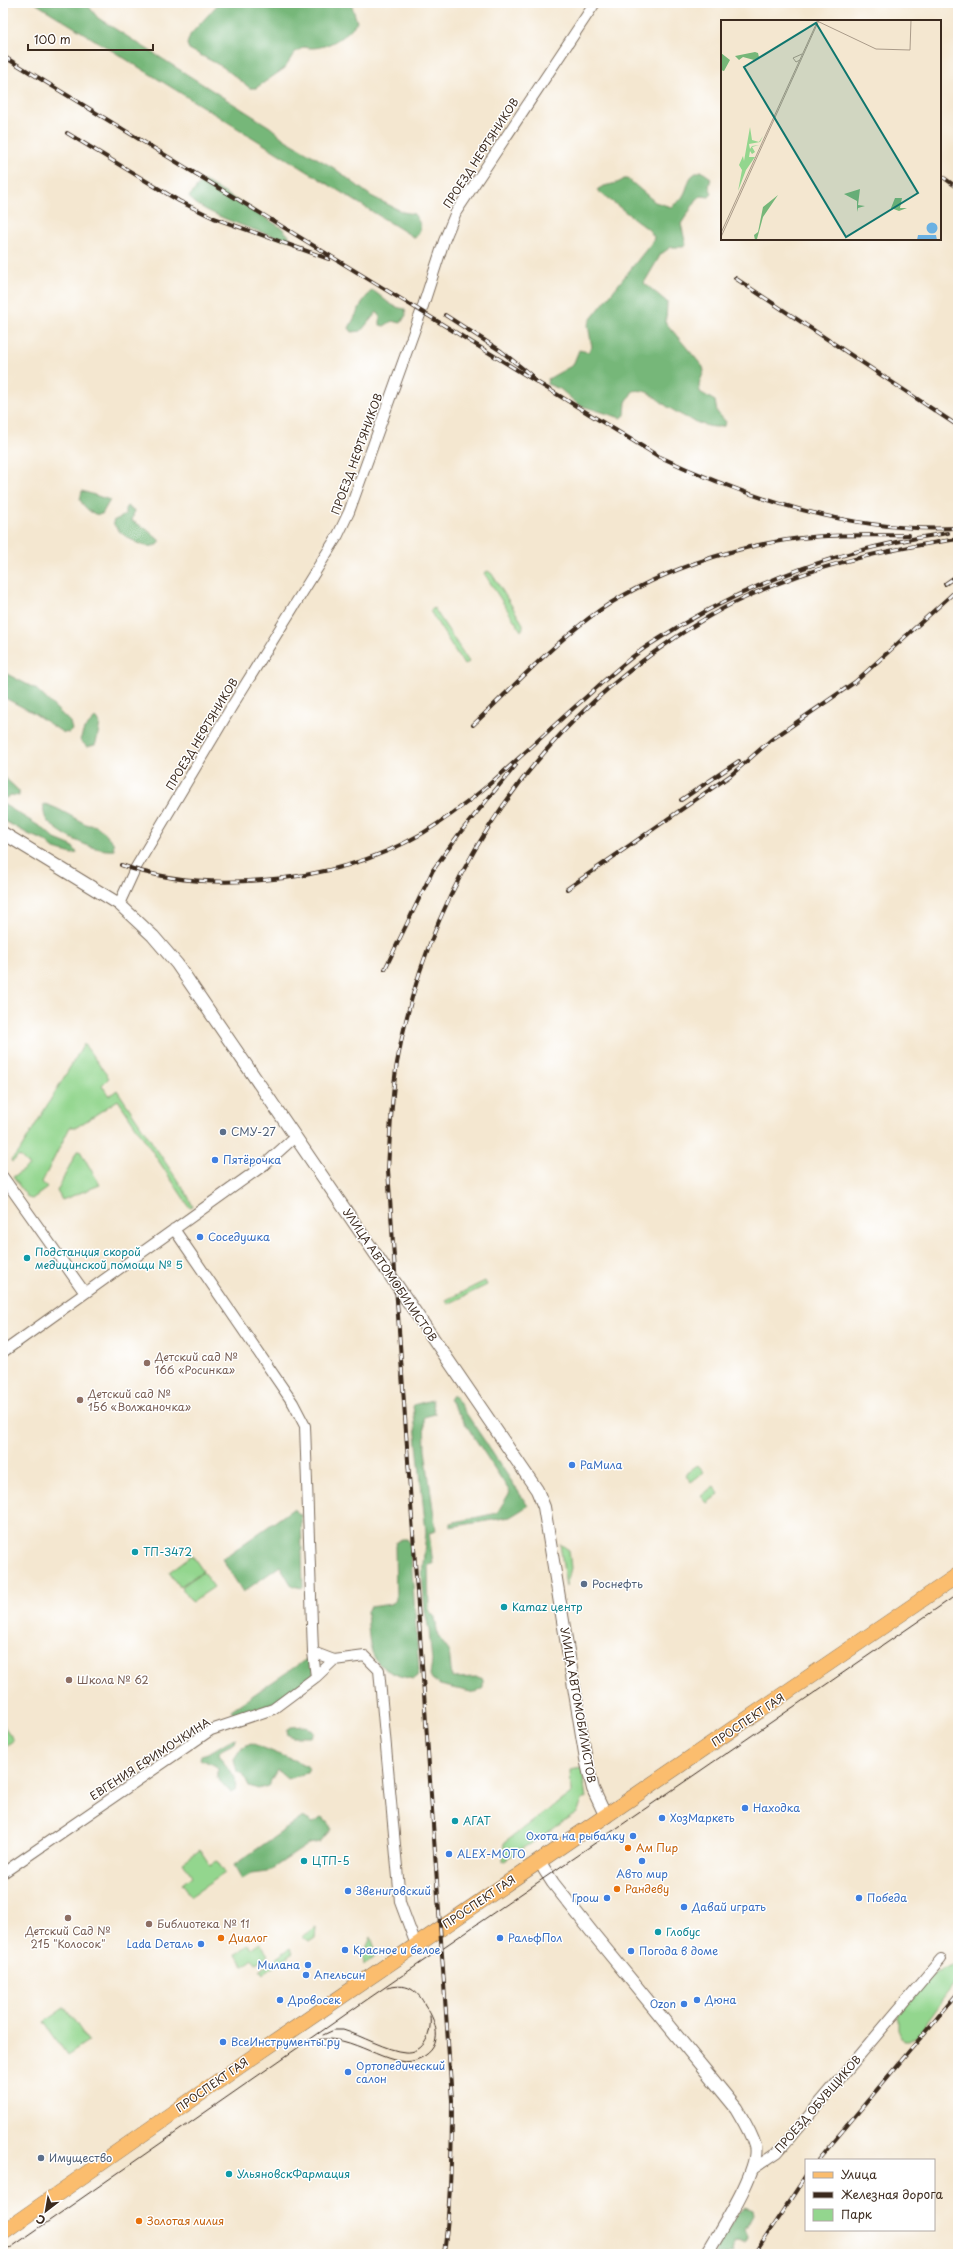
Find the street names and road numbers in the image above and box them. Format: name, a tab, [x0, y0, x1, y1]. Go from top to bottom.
street label: ПРОЕЗД НЕФТЯНИКОВ	[439, 94, 523, 211]
street label: ПРОЕЗД НЕФТЯНИКОВ	[327, 391, 386, 517]
street label: ПРОЕЗД НЕФТЯНИКОВ	[161, 674, 242, 793]
street label: УЛИЦА АВТОМОБИЛИСТОВ	[339, 1205, 442, 1345]
street label: УЛИЦА АВТОМОБИЛИСТОВ	[556, 1626, 601, 1784]
street label: ПРОСПЕКТ ГАЯ	[708, 1689, 788, 1750]
street label: ЕВГЕНИЯ ЕФИМОЧКИНА	[86, 1713, 214, 1804]
street label: ПРОСПЕКТ ГАЯ	[439, 1871, 519, 1932]
street label: ПРОЕЗД ОБУВЩИКОВ	[770, 2051, 865, 2156]
street label: ПРОСПЕКТ ГАЯ	[172, 2053, 251, 2116]

